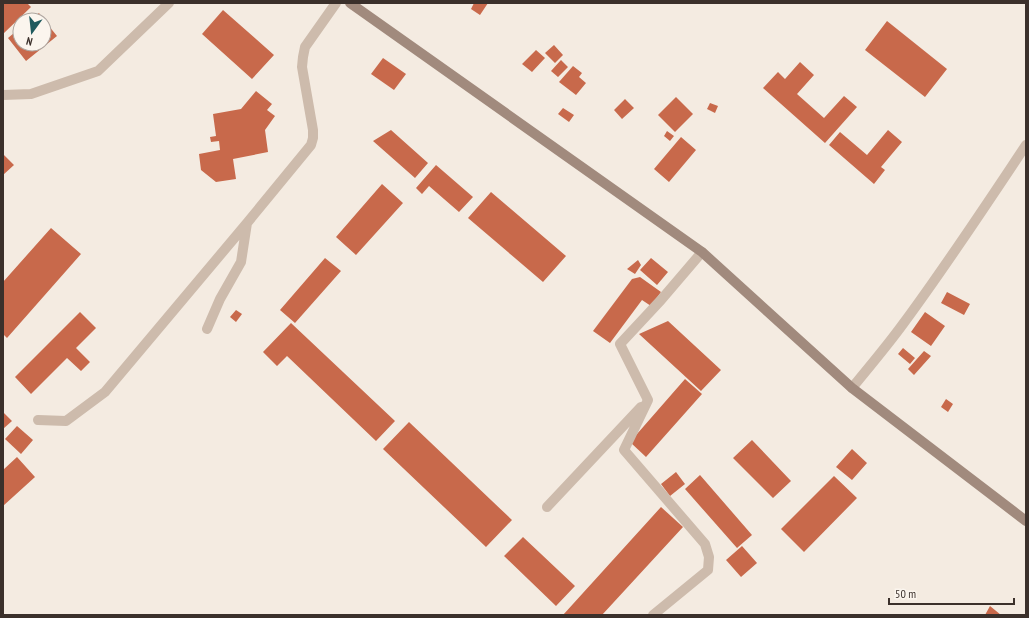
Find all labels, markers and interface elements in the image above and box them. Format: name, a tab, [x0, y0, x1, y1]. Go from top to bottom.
north arrow	[12, 12, 52, 52]
text: N	[25, 34, 34, 49]
scale bar	[889, 580, 1014, 606]
text: 50 m	[895, 586, 916, 601]

